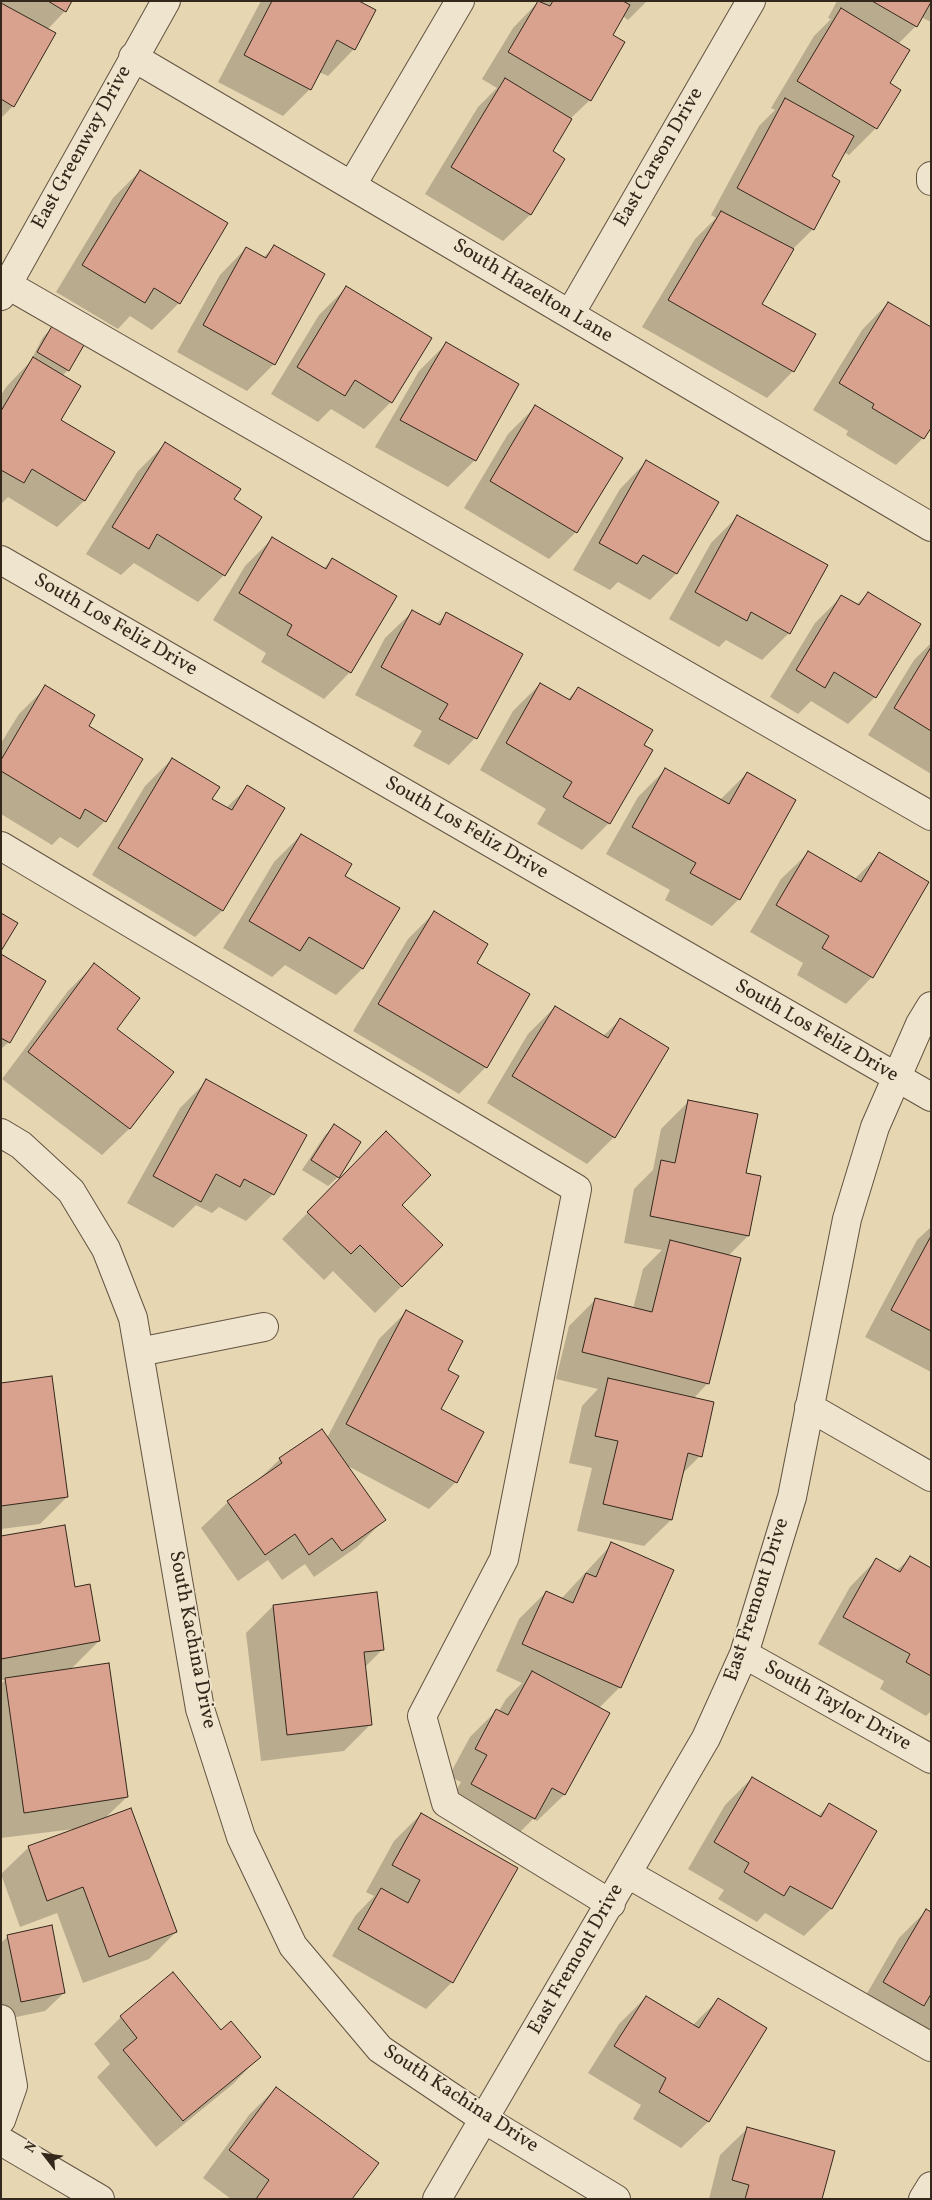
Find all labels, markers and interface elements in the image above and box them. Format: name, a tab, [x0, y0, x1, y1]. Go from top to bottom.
street label: East Greenway Drive	[28, 62, 138, 234]
street label: East Carson Drive	[610, 84, 710, 232]
street label: South Hazelton Lane	[448, 235, 616, 349]
street label: South Los Feliz Drive	[29, 569, 201, 683]
street label: South Los Feliz Drive	[380, 772, 552, 886]
street label: South Los Feliz Drive	[730, 975, 902, 1089]
street label: East Fremont Drive	[720, 1515, 796, 1685]
street label: South Kachina Drive	[162, 1549, 220, 1731]
street label: South Taylor Drive	[759, 1657, 915, 1757]
street label: East Fremont Drive	[524, 1880, 630, 2040]
street label: South Kachina Drive	[378, 2041, 542, 2159]
north arrow	[20, 2130, 70, 2180]
text: N	[21, 2138, 42, 2156]

